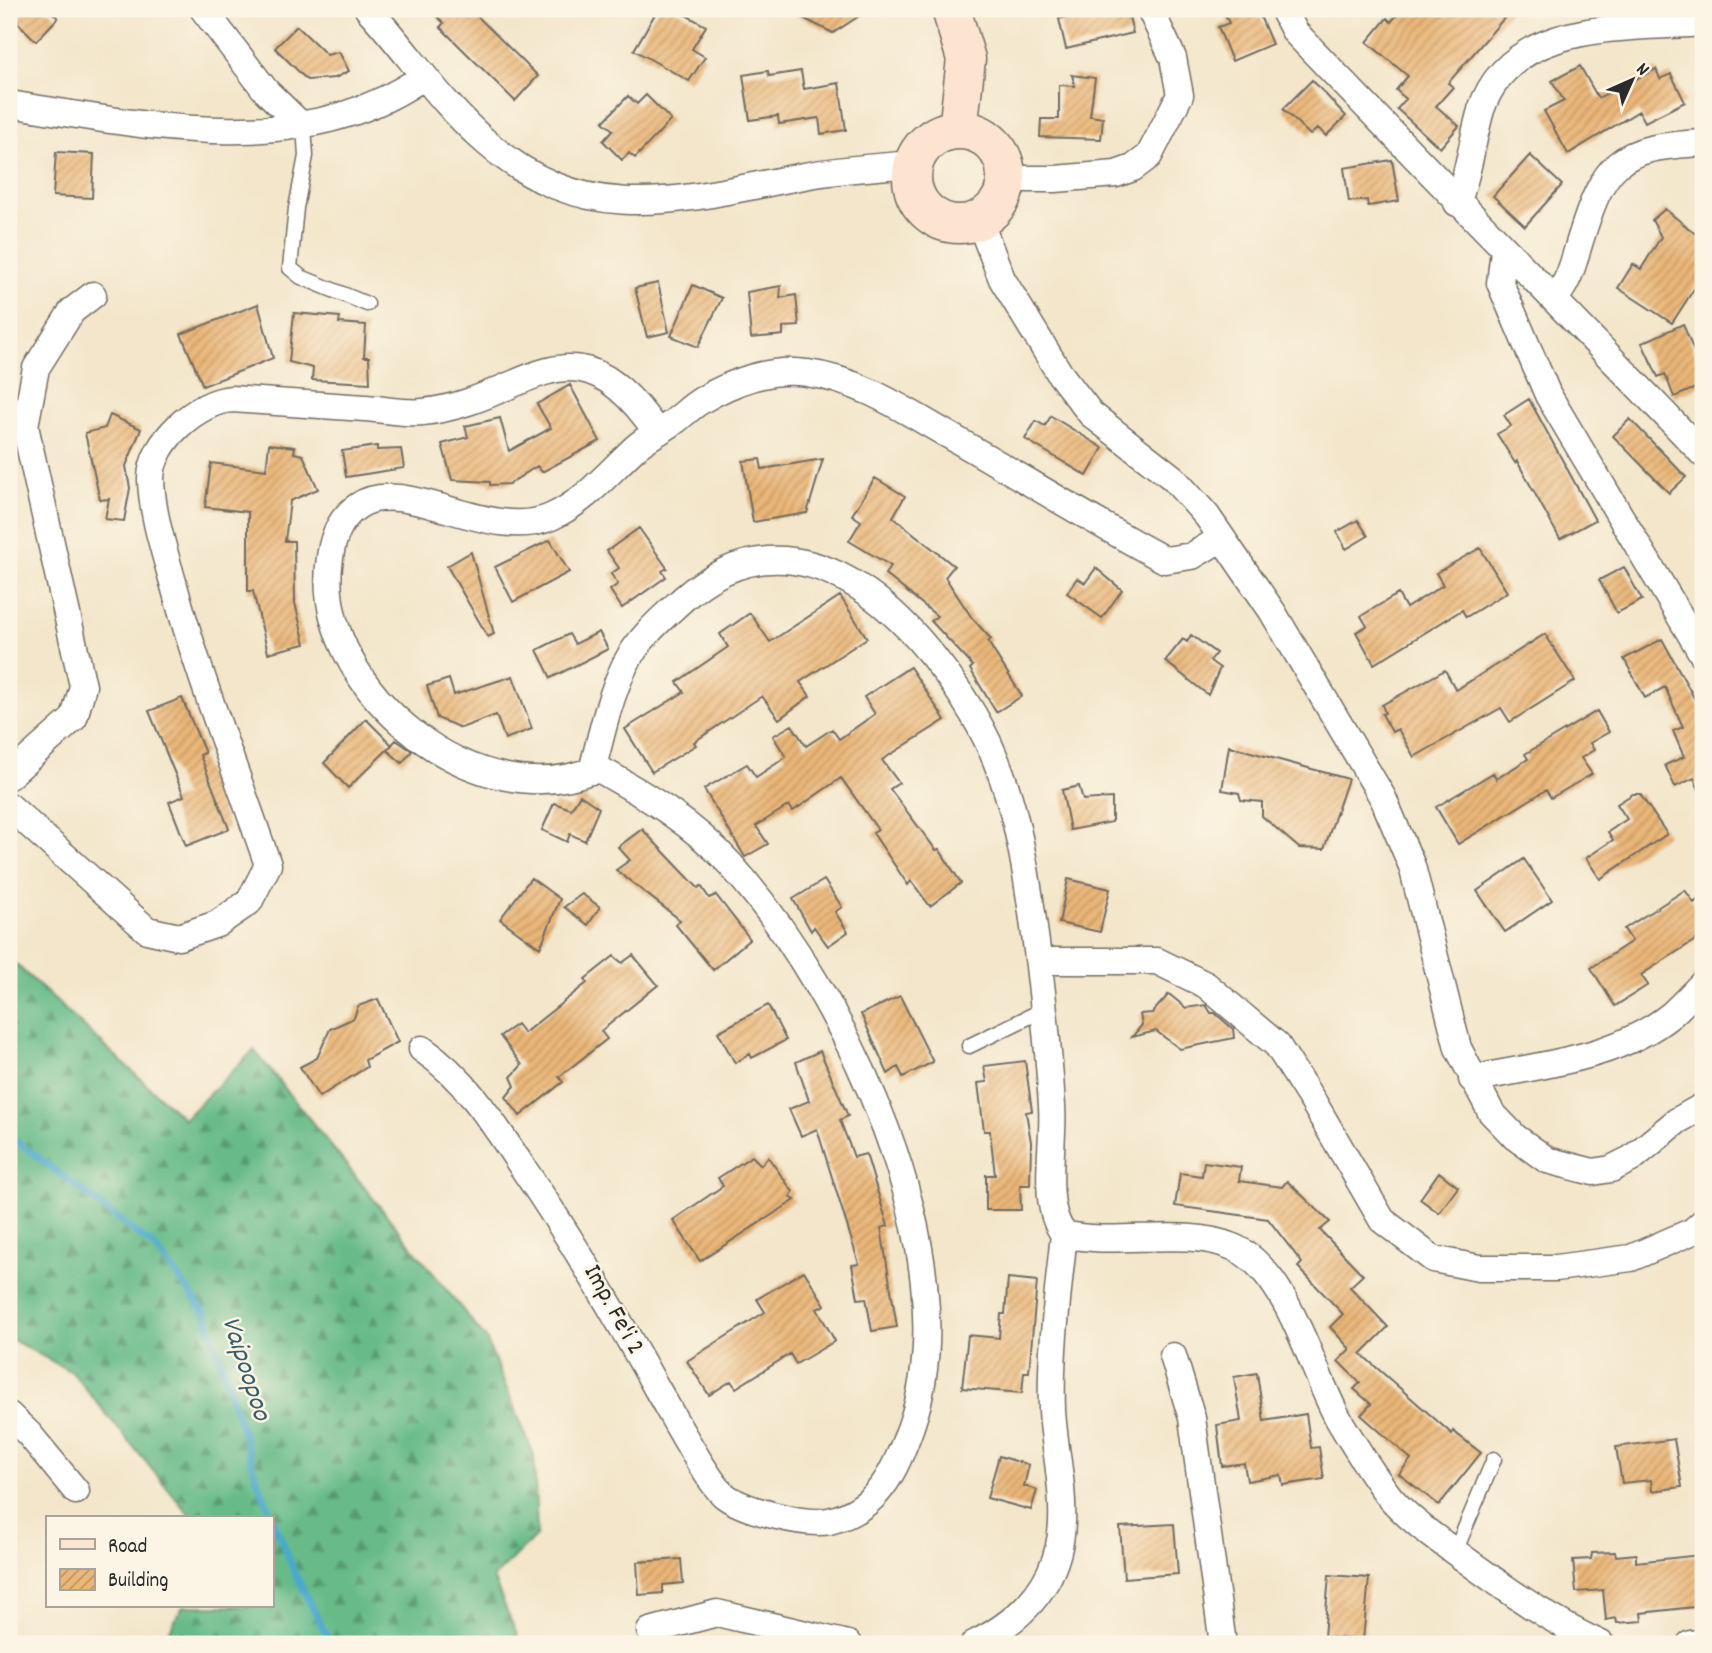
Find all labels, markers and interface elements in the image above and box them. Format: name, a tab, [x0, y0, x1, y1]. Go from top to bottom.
north arrow	[1596, 46, 1666, 116]
text: N	[1629, 58, 1654, 83]
street label: Imp. Fe'i 2	[573, 1258, 653, 1362]
water label: Vaipoopoo	[208, 1312, 280, 1428]
legend	[46, 1516, 273, 1608]
text: Road	[108, 1533, 147, 1563]
text: Building	[108, 1567, 168, 1597]

